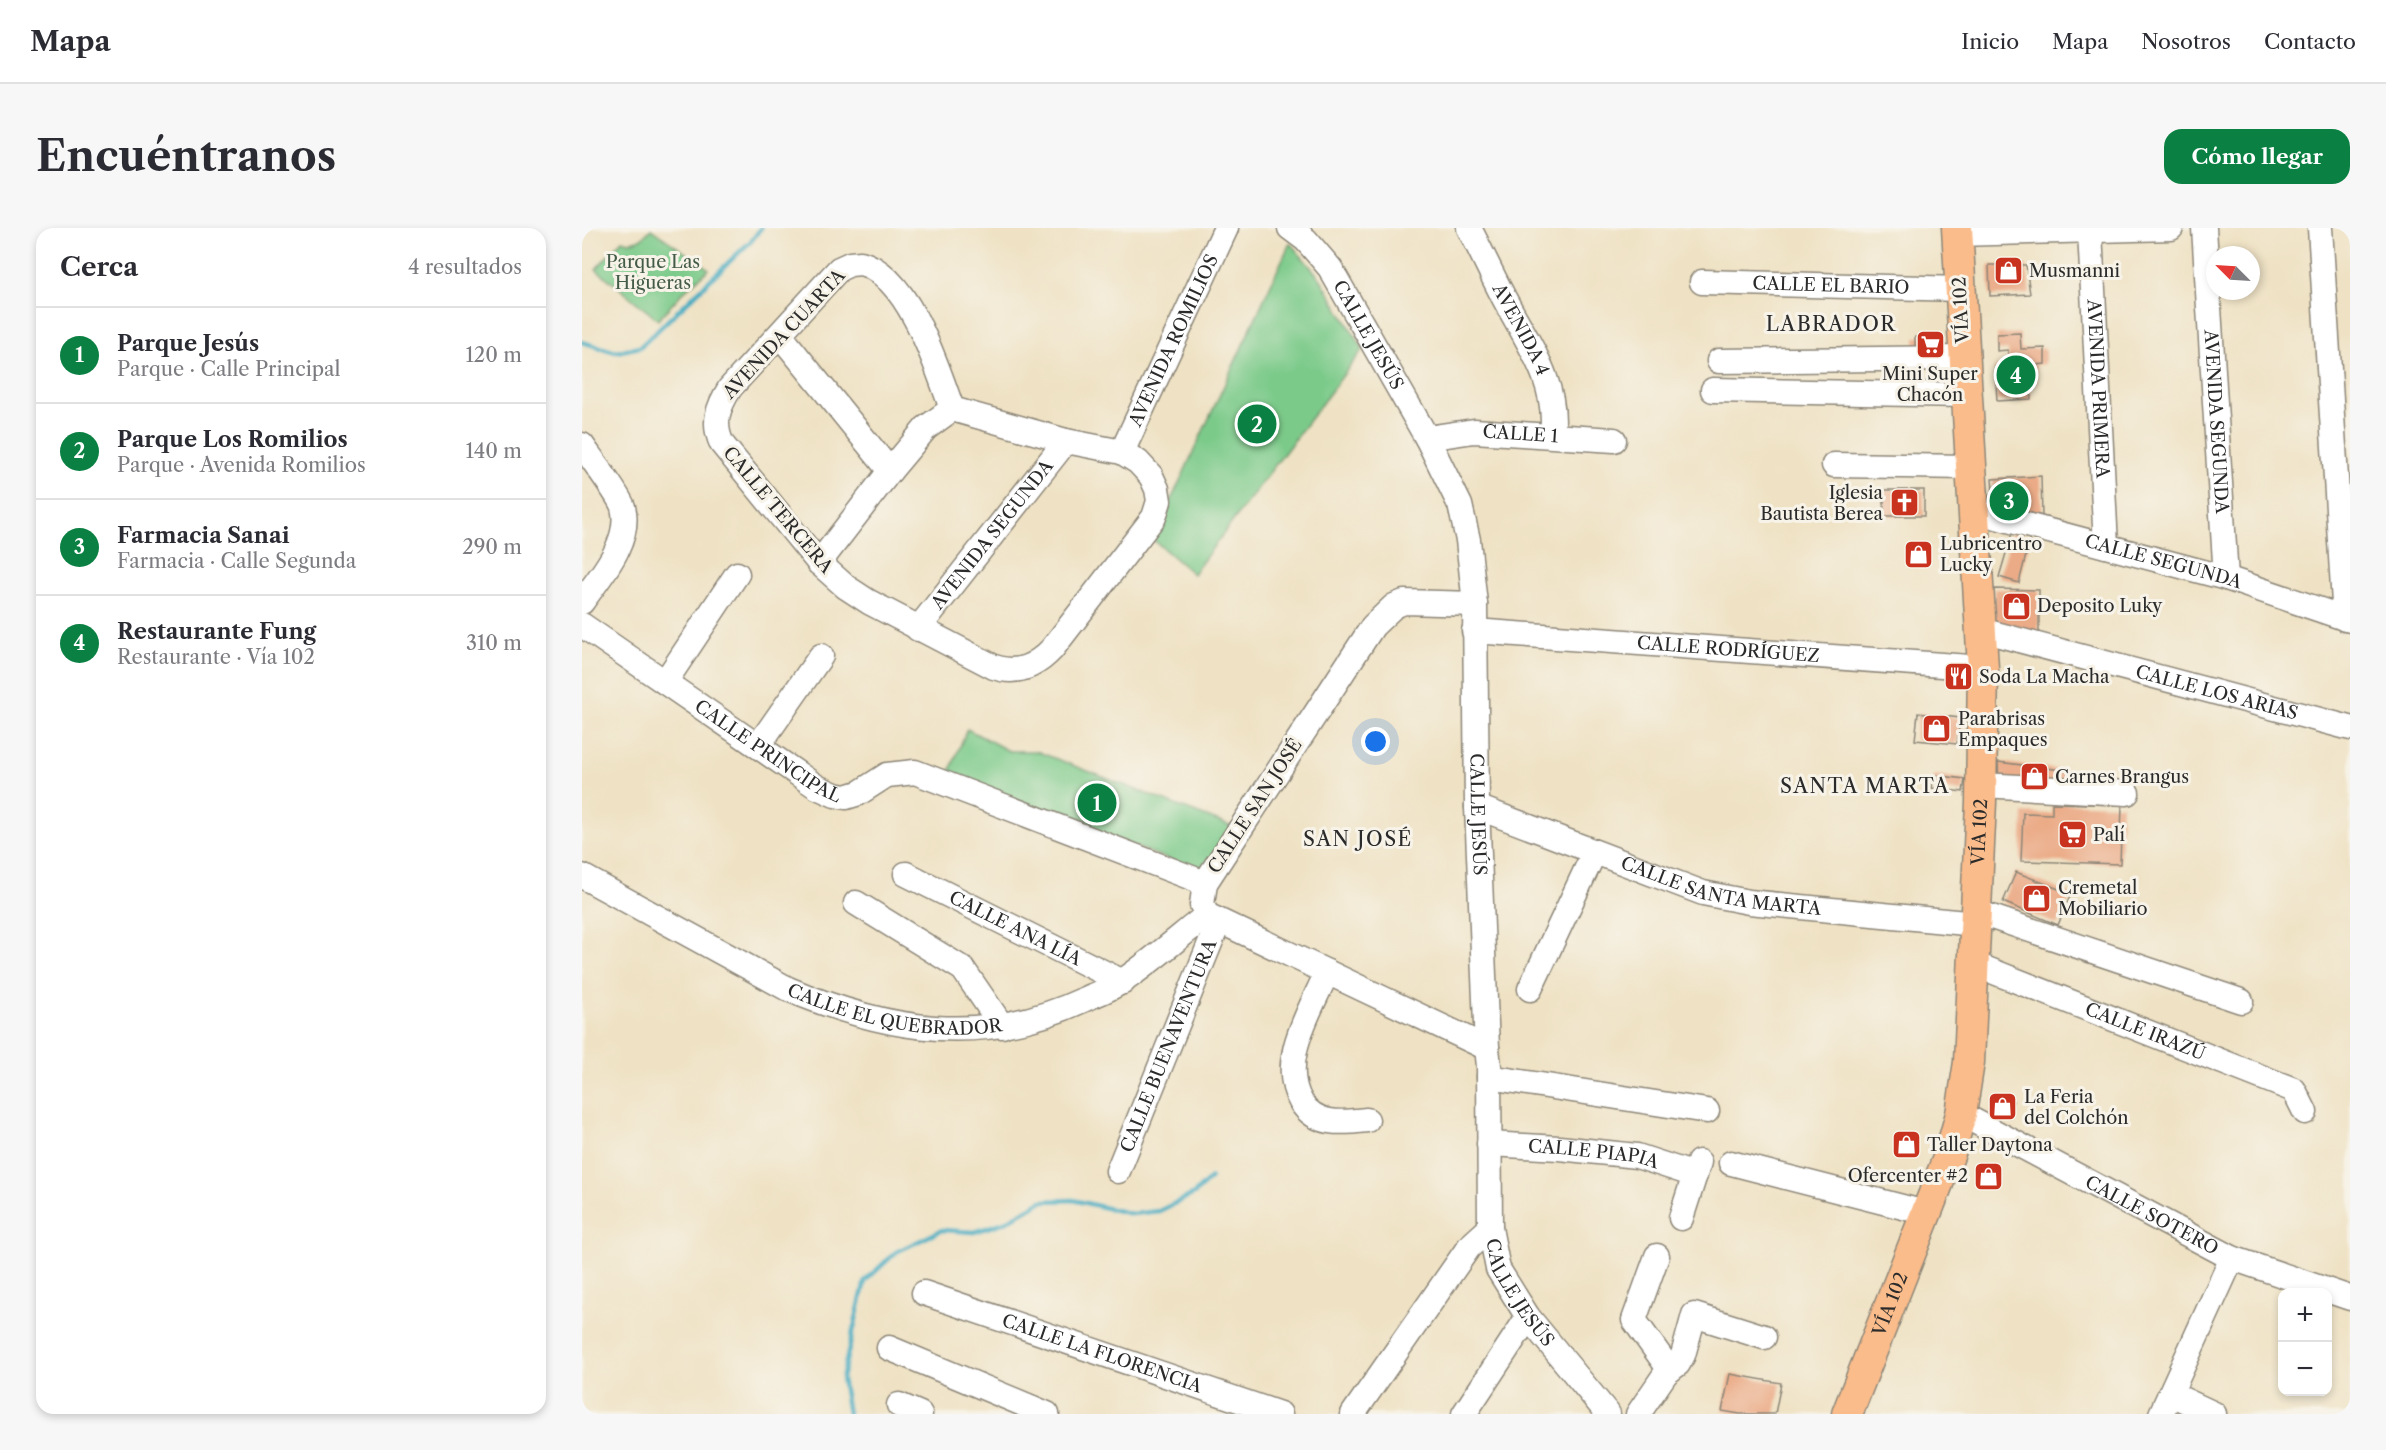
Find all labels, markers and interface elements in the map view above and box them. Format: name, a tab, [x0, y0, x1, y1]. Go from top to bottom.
text: Mapa	[30, 24, 111, 58]
text: Inicio	[1961, 29, 2019, 54]
text: Mapa	[2052, 29, 2108, 54]
text: Nosotros	[2141, 29, 2231, 54]
text: Contacto	[2264, 29, 2356, 54]
button: Cómo llegar	[2164, 129, 2350, 184]
text: Encuéntranos	[36, 130, 336, 182]
north arrow	[2206, 246, 2260, 300]
text: Cerca	[60, 251, 138, 283]
park label: Parque Las Higueras	[606, 251, 700, 294]
street label: AVENIDA ROMILIOS	[1124, 251, 1223, 431]
text: 4 resultados	[408, 255, 522, 279]
shop icon: Musmanni	[1992, 255, 2024, 287]
place label: Musmanni	[2029, 260, 2121, 282]
street label: AVENIDA CUARTA	[718, 264, 850, 404]
street label: CALLE EL BARIO	[1752, 272, 1910, 299]
street label: CALLE JESÚS	[1328, 276, 1408, 394]
street label: VÍA 102	[1947, 276, 1974, 345]
street label: AVENIDA 4	[1487, 279, 1554, 379]
street label: AVENIDA PRIMERA	[2082, 298, 2114, 480]
district label: LABRADOR	[1766, 312, 1896, 336]
street label: AVENIDA SEGUNDA	[2199, 328, 2233, 515]
supermarket icon: Mini Super Chacón	[1914, 329, 1946, 361]
text: Parque Jesús	[117, 330, 259, 357]
text: 1	[75, 343, 84, 367]
text: 120 m	[465, 343, 522, 367]
pin: 4	[1996, 352, 2036, 398]
text: Parque · Calle Principal	[117, 357, 341, 381]
place label: Mini Super Chacón	[1882, 363, 1978, 406]
pin: 2	[1238, 402, 1276, 446]
street label: CALLE 1	[1482, 421, 1559, 447]
text: Parque Los Romilios	[117, 426, 348, 453]
text: 2	[74, 439, 85, 463]
text: 140 m	[465, 439, 522, 463]
street label: CALLE TERCERA	[718, 442, 838, 579]
text: Parque · Avenida Romilios	[117, 453, 366, 477]
street label: AVENIDA SEGUNDA	[926, 455, 1058, 615]
pin: 3	[1990, 478, 2028, 524]
place label: Iglesia Bautista Berea	[1760, 482, 1884, 525]
church icon: Iglesia Bautista Berea	[1888, 487, 1920, 519]
text: Farmacia Sanai	[117, 522, 290, 549]
street label: CALLE SEGUNDA	[2082, 530, 2246, 594]
place label: Lubricentro Lucky	[1940, 533, 2042, 576]
text: 3	[74, 535, 85, 559]
text: 290 m	[462, 535, 522, 559]
shop icon: Lubricentro Lucky	[1903, 538, 1935, 570]
text: Farmacia · Calle Segunda	[117, 549, 356, 573]
shop icon: Deposito Luky	[2000, 590, 2032, 622]
place label: Deposito Luky	[2037, 595, 2163, 617]
text: Restaurante Fung	[117, 618, 316, 645]
text: 4	[74, 631, 85, 655]
text: 310 m	[466, 631, 522, 655]
street label: CALLE RODRÍGUEZ	[1636, 632, 1820, 667]
text: Restaurante · Vía 102	[117, 645, 315, 669]
restaurant icon: Soda La Macha	[1942, 661, 1974, 693]
street label: CALLE LOS ARIAS	[2133, 661, 2300, 725]
place label: Soda La Macha	[1979, 666, 2110, 688]
street label: CALLE PRINCIPAL	[691, 695, 845, 807]
place label: Parabrisas Empaques	[1958, 708, 2048, 751]
shop icon: Parabrisas Empaques	[1921, 713, 1953, 745]
your location	[1361, 727, 1390, 756]
street label: CALLE SAN JOSÉ	[1202, 734, 1307, 877]
street label: CALLE JESÚS	[1465, 753, 1491, 876]
shop icon: Carnes Brangus	[2018, 761, 2050, 793]
place label: Carnes Brangus	[2055, 766, 2189, 788]
district label: SANTA MARTA	[1780, 774, 1950, 798]
pin: 1	[1078, 780, 1116, 826]
street label: VÍA 102	[1967, 798, 1992, 867]
supermarket icon: Palí	[2056, 819, 2088, 851]
place label: Palí	[2093, 824, 2125, 846]
district label: SAN JOSÉ	[1303, 826, 1413, 851]
street label: CALLE SANTA MARTA	[1618, 852, 1823, 920]
place label: Cremetal Mobiliario	[2058, 877, 2148, 920]
shop icon: Cremetal Mobiliario	[2021, 882, 2053, 914]
street label: CALLE ANA LÍA	[945, 886, 1086, 971]
street label: CALLE BUENAVENTURA	[1116, 936, 1222, 1156]
street label: CALLE EL QUEBRADOR	[784, 979, 1004, 1040]
street label: CALLE IRAZÚ	[2082, 998, 2209, 1065]
place label: La Feria del Colchón	[2024, 1086, 2128, 1129]
shop icon: La Feria del Colchón	[1987, 1091, 2019, 1123]
shop icon: Taller Daytona	[1890, 1129, 1922, 1161]
place label: Taller Daytona	[1927, 1134, 2053, 1156]
street label: CALLE PIAPIA	[1527, 1135, 1662, 1174]
shop icon: Ofercenter #2	[1973, 1160, 2005, 1192]
place label: Ofercenter #2	[1848, 1165, 1968, 1187]
street label: CALLE SOTERO	[2081, 1171, 2222, 1260]
street label: CALLE JESÚS	[1481, 1237, 1559, 1351]
street label: VÍA 102	[1867, 1269, 1913, 1340]
map controls	[2278, 1288, 2332, 1396]
button: +	[2278, 1288, 2332, 1342]
street label: CALLE LA FLORENCIA	[999, 1309, 1206, 1398]
button: −	[2278, 1342, 2332, 1396]

